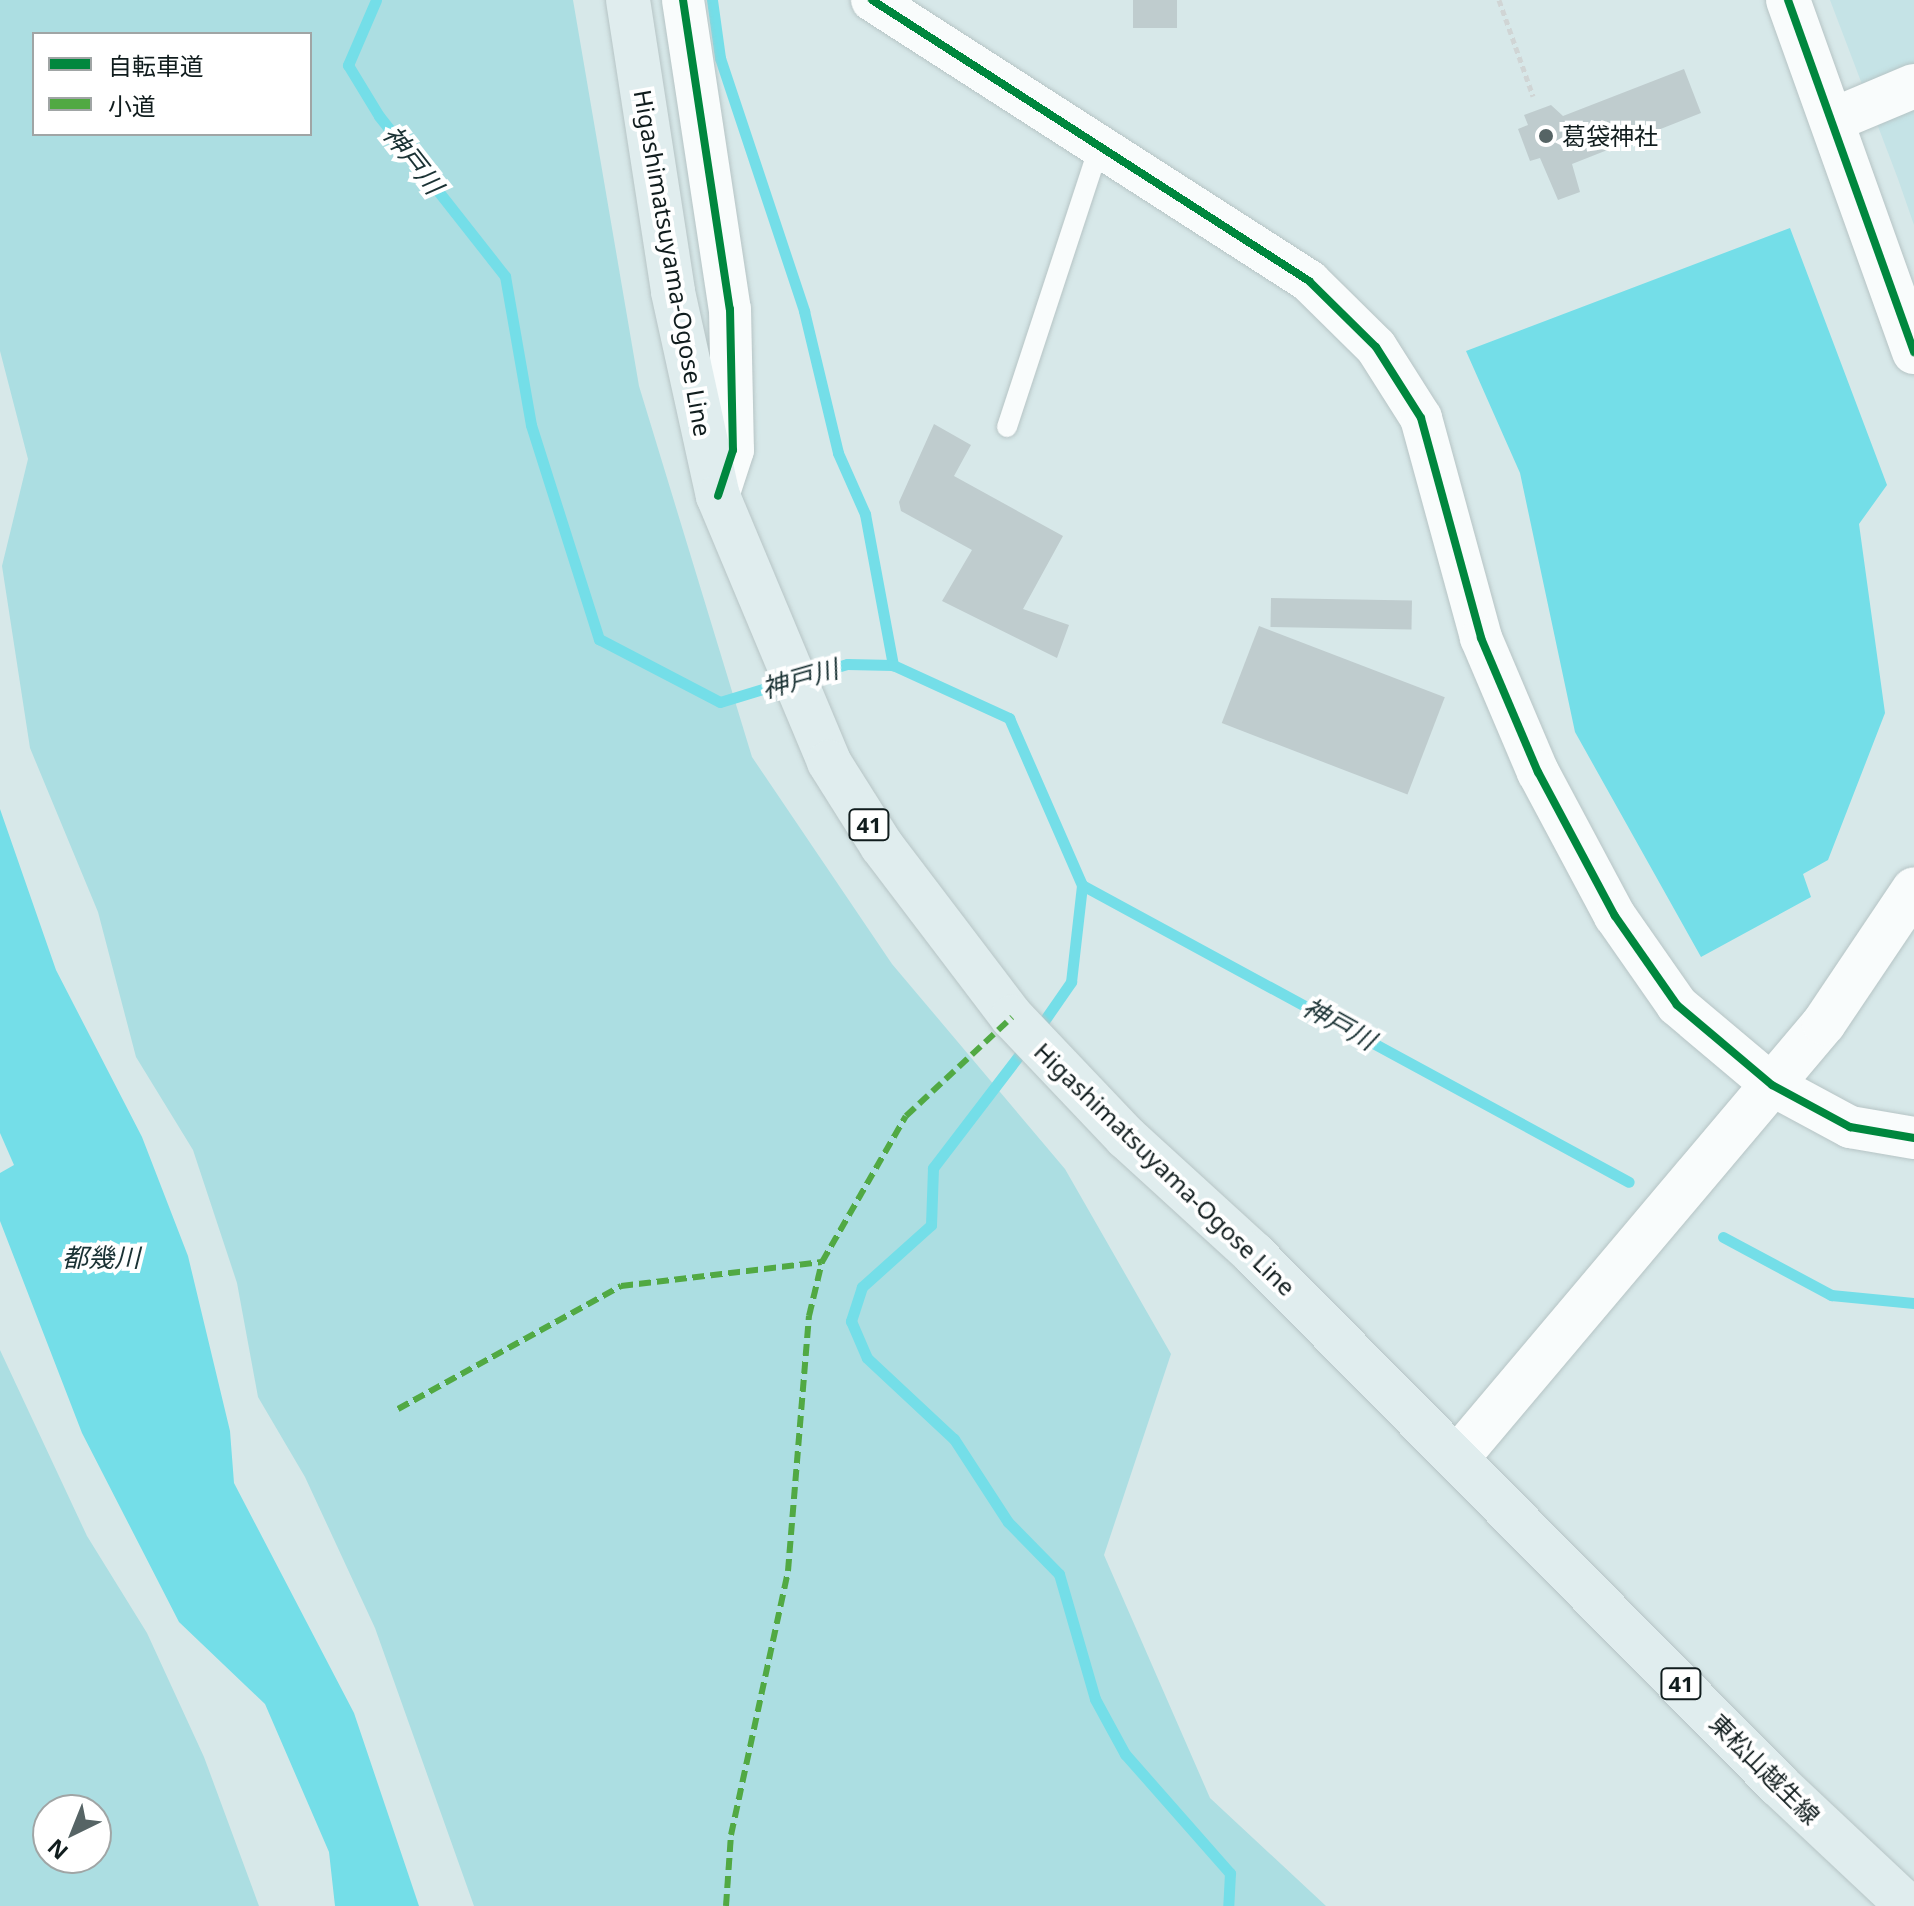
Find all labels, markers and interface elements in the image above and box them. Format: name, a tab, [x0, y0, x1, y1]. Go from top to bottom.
legend	[32, 32, 312, 136]
text: 自転車道	[108, 49, 204, 82]
street label: Higashimatsuyama-Ogose Line	[628, 87, 718, 439]
text: 小道	[108, 89, 156, 122]
water label: 神戸川	[377, 120, 449, 200]
place label: 葛袋神社	[1562, 122, 1658, 150]
marker: 葛袋神社	[1537, 127, 1555, 145]
water label: 神戸川	[758, 653, 842, 705]
road number: 41	[847, 807, 891, 843]
water label: 神戸川	[1297, 991, 1381, 1057]
street label: Higashimatsuyama-Ogose Line	[1029, 1037, 1301, 1301]
water label: 都幾川	[62, 1242, 140, 1274]
road number: 41	[1659, 1666, 1703, 1702]
street label: 東松山越生線	[1704, 1708, 1826, 1830]
north arrow	[32, 1794, 112, 1874]
text: N	[40, 1833, 74, 1867]

